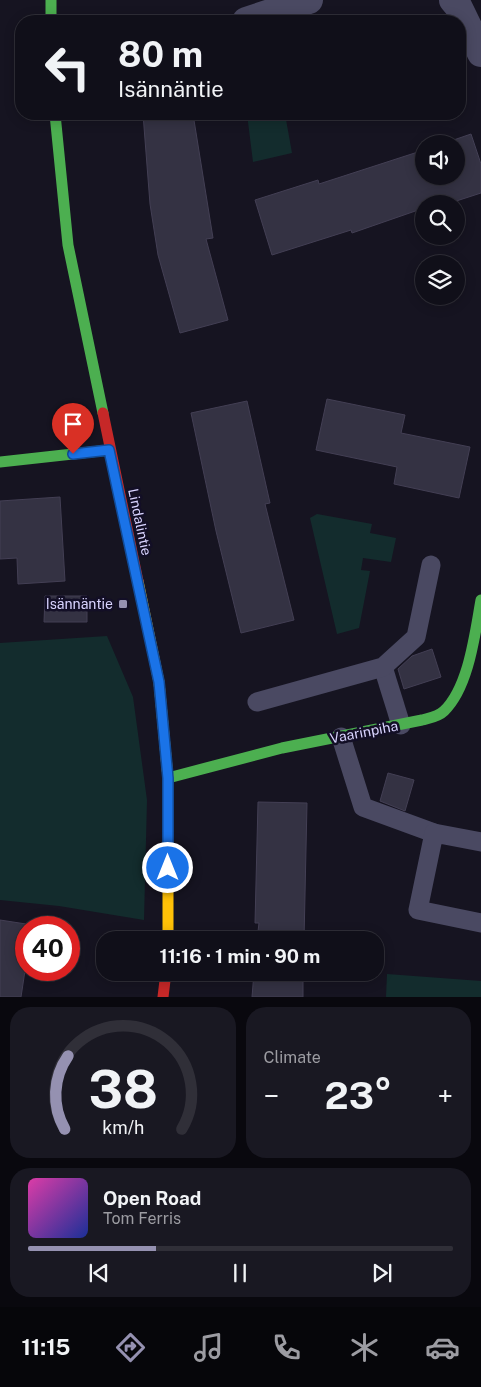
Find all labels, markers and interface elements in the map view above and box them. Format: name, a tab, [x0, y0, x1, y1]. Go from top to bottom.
text: 80 m	[118, 34, 203, 75]
icon: left	[35, 35, 100, 100]
text: Isännäntie	[118, 76, 224, 102]
map controls	[415, 135, 465, 305]
button: sound	[415, 135, 465, 185]
button: search	[415, 195, 465, 245]
button: layers	[415, 255, 465, 305]
pin	[52, 403, 94, 454]
icon: arrive	[59, 410, 87, 438]
street label: Lindalintie	[125, 487, 155, 557]
place label: Isännäntie	[46, 596, 113, 612]
marker: Isännäntie	[117, 598, 129, 610]
street label: Vaarinpiha	[329, 718, 399, 746]
position arrow	[141, 841, 193, 893]
speed limit sign: 40	[15, 916, 80, 981]
text: 11:16 · 1 min · 90 m	[160, 945, 320, 967]
text: Climate	[264, 1048, 321, 1067]
text: 38	[88, 1059, 157, 1120]
text: 23°	[325, 1073, 392, 1118]
text: −	[264, 1079, 279, 1112]
text: +	[437, 1079, 453, 1112]
text: km/h	[102, 1117, 144, 1138]
text: Open Road	[103, 1187, 201, 1209]
text: Tom Ferris	[103, 1209, 181, 1228]
icon: previous	[85, 1259, 113, 1287]
icon: pause	[226, 1259, 254, 1287]
icon: next	[368, 1259, 396, 1287]
icon: directions	[113, 1330, 148, 1365]
icon: music	[191, 1330, 226, 1365]
icon: phone	[269, 1330, 304, 1365]
icon: climate	[347, 1330, 382, 1365]
icon: car	[425, 1330, 460, 1365]
text: 11:15	[21, 1334, 70, 1360]

